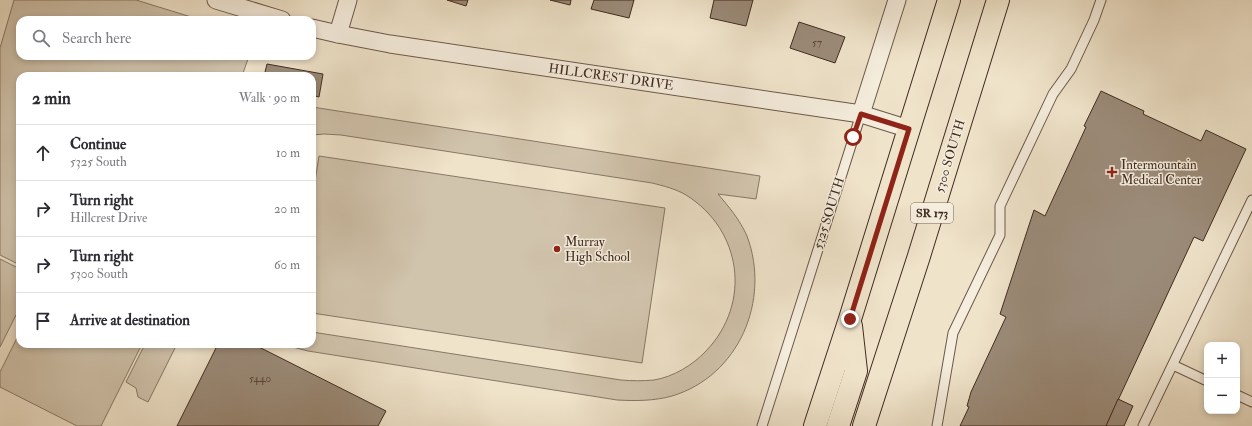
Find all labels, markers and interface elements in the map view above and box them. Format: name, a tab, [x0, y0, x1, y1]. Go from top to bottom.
search box	[16, 16, 316, 60]
icon: search	[30, 27, 52, 49]
text: Search here	[62, 29, 131, 48]
house number: 57	[812, 36, 822, 49]
street label: HILLCREST DRIVE	[547, 60, 675, 94]
text: 2 min	[32, 88, 71, 109]
text: Walk · 90 m	[239, 90, 300, 106]
street label: 5300 SOUTH	[931, 117, 969, 195]
route start	[844, 128, 862, 146]
text: Continue	[70, 135, 126, 154]
icon: ahead	[32, 142, 54, 164]
text: 10 m	[276, 145, 300, 161]
text: 5325 South	[70, 154, 127, 170]
place label: Intermountain Medical Center	[1121, 157, 1201, 188]
marker: Intermountain Medical Center	[1106, 166, 1118, 178]
street label: 5325 SOUTH	[810, 175, 848, 251]
text: Turn right	[70, 191, 133, 210]
icon: right	[32, 198, 54, 220]
text: 20 m	[274, 201, 300, 217]
road number: SR 173	[911, 203, 953, 223]
text: Hillcrest Drive	[70, 210, 147, 226]
place label: Murray High School	[565, 234, 631, 265]
marker: Murray High School	[552, 244, 562, 254]
text: Turn right	[70, 247, 133, 266]
icon: right	[32, 254, 54, 276]
text: 60 m	[274, 257, 300, 273]
text: 5300 South	[70, 266, 128, 282]
icon: arrive	[32, 310, 54, 332]
route end	[841, 310, 859, 328]
text: Arrive at destination	[70, 311, 190, 330]
map controls	[1204, 342, 1240, 414]
button: +	[1204, 342, 1240, 378]
house number: 5440	[249, 372, 271, 385]
button: −	[1204, 378, 1240, 414]

